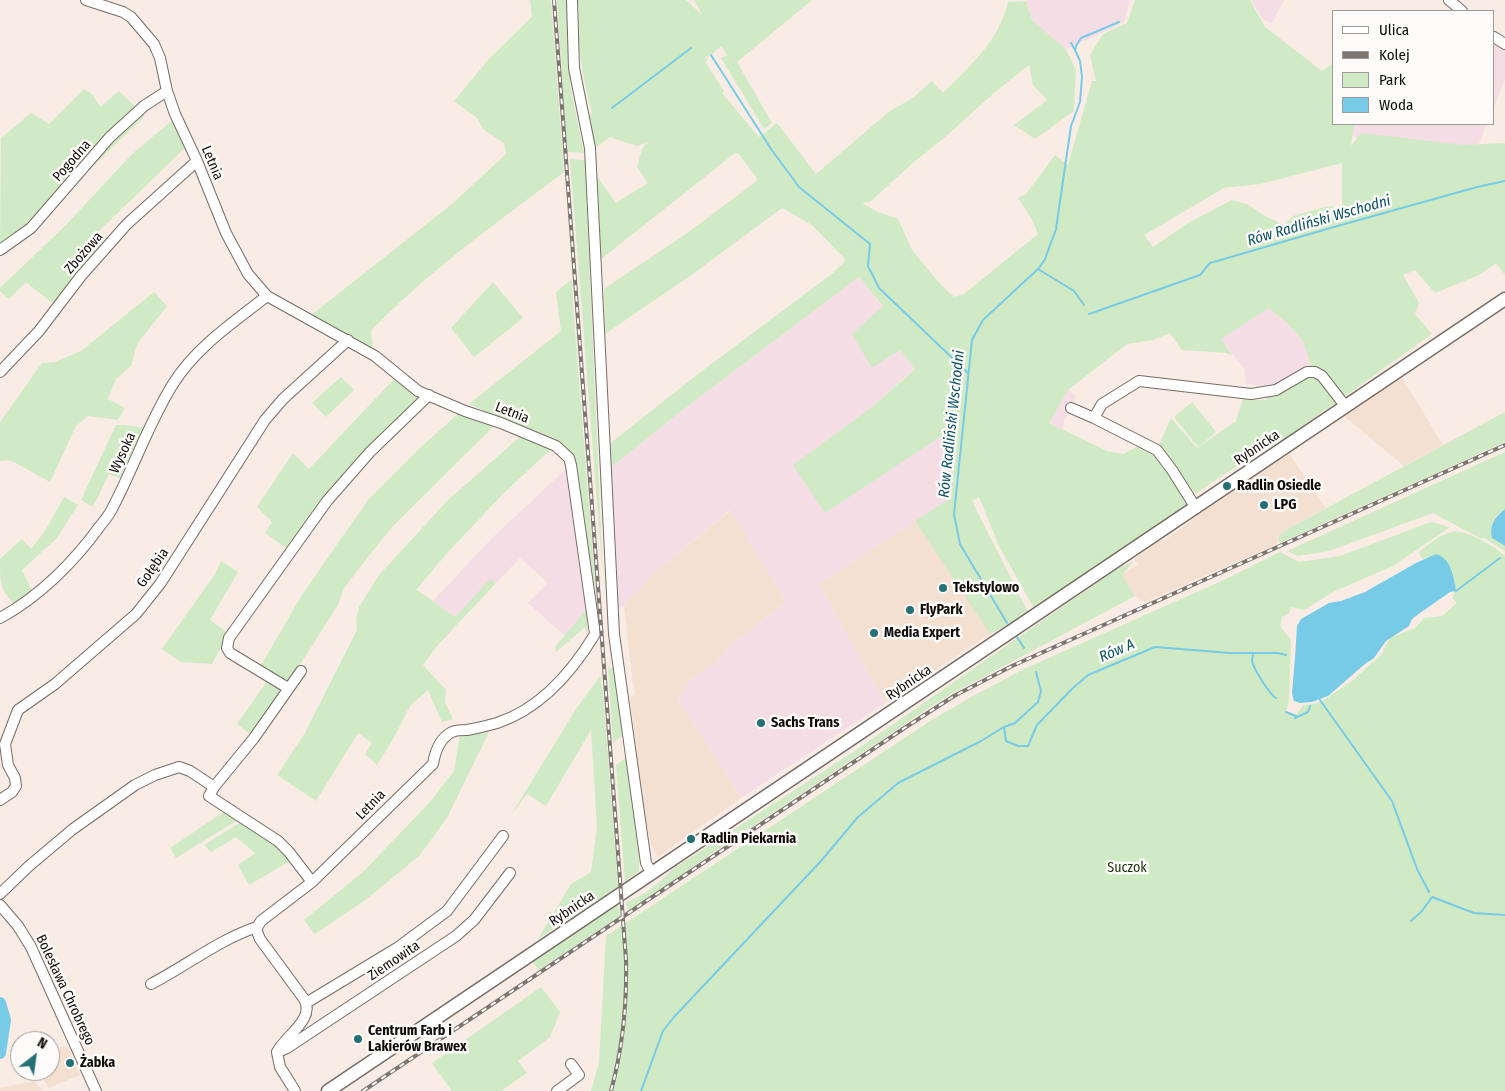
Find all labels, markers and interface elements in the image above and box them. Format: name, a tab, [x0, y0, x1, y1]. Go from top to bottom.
legend	[1332, 10, 1495, 125]
text: Ulica	[1379, 21, 1409, 39]
text: Kolej	[1379, 46, 1410, 64]
text: Park	[1379, 71, 1406, 89]
text: Woda	[1379, 96, 1413, 114]
street label: Pogodna	[49, 137, 95, 185]
street label: Letnia	[197, 144, 227, 182]
water label: Rów Radliński Wschodni	[1245, 192, 1393, 250]
street label: Zbożowa	[61, 229, 107, 277]
water label: Rów Radliński Wschodni	[935, 349, 969, 499]
street label: Letnia	[493, 399, 531, 427]
street label: Rybnicka	[1231, 427, 1283, 469]
street label: Wysoka	[106, 430, 140, 476]
place label: Radlin Osiedle	[1237, 478, 1321, 494]
marker: Radlin Osiedle	[1221, 480, 1233, 492]
place label: LPG	[1274, 497, 1296, 513]
marker: LPG	[1258, 499, 1270, 511]
street label: Gołębia	[133, 545, 173, 591]
place label: Tekstylowo	[953, 580, 1019, 596]
marker: Tekstylowo	[937, 582, 949, 594]
place label: FlyPark	[920, 602, 963, 618]
marker: FlyPark	[904, 604, 916, 616]
place label: Media Expert	[884, 625, 960, 641]
marker: Media Expert	[868, 627, 880, 639]
water label: Rów A	[1097, 636, 1137, 666]
street label: Rybnicka	[883, 662, 935, 704]
place label: Sachs Trans	[771, 715, 839, 731]
marker: Sachs Trans	[755, 717, 767, 729]
street label: Letnia	[353, 787, 389, 823]
place label: Radlin Piekarnia	[701, 831, 796, 847]
marker: Radlin Piekarnia	[685, 833, 697, 845]
park label: Suczok	[1107, 860, 1147, 876]
street label: Rybnicka	[546, 888, 598, 930]
street label: Bolesława Chrobrego	[32, 932, 98, 1048]
street label: Ziemowita	[365, 937, 423, 985]
place label: Centrum Farb i Lakierów Brawex	[368, 1023, 467, 1056]
north arrow	[10, 1031, 60, 1081]
marker: Centrum Farb i Lakierów Brawex	[352, 1033, 364, 1045]
text: N	[34, 1034, 50, 1053]
place label: Żabka	[80, 1055, 115, 1071]
marker: Żabka	[64, 1057, 76, 1069]

